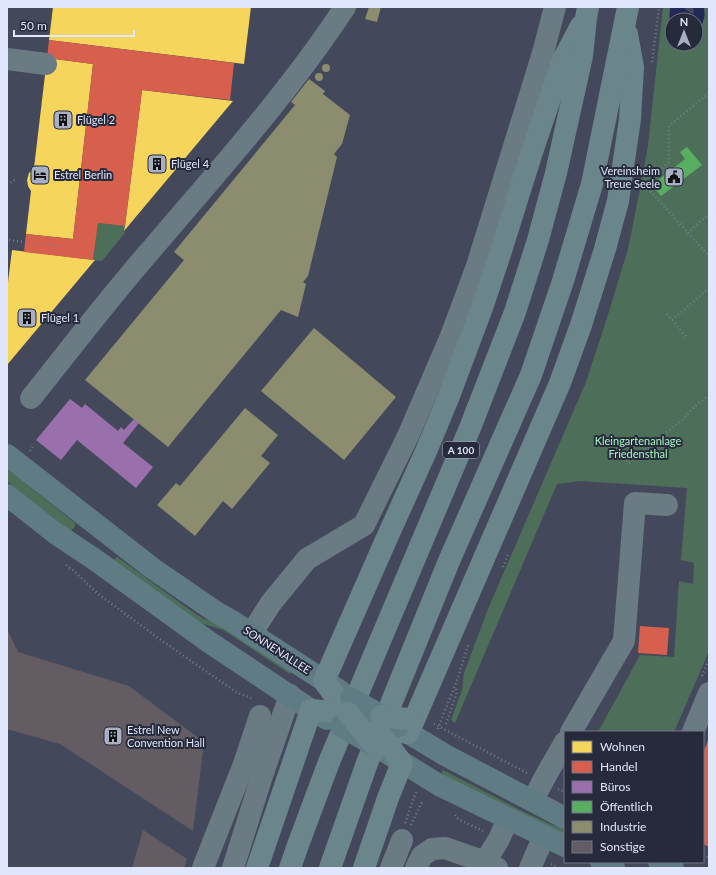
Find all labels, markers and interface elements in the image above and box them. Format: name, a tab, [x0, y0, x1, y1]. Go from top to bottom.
scale bar	[14, 12, 134, 38]
north arrow	[664, 12, 704, 52]
text: N	[680, 15, 688, 28]
text: 50 m	[20, 18, 47, 33]
building icon: Flügel 2	[52, 109, 74, 131]
place label: Flügel 2	[77, 113, 115, 126]
building icon: Flügel 4	[146, 153, 168, 175]
place label: Flügel 4	[171, 157, 210, 170]
hotel icon: Estrel Berlin	[29, 164, 51, 186]
place label: Vereinsheim Treue Seele	[601, 164, 660, 190]
public building icon: Vereinsheim Treue Seele	[663, 166, 685, 188]
place label: Estrel Berlin	[54, 168, 112, 181]
building icon: Flügel 1	[16, 307, 38, 329]
place label: Flügel 1	[41, 311, 79, 324]
park label: Kleingartenanlage Friedensthal	[595, 434, 682, 460]
road number: A 100	[443, 442, 479, 458]
street label: SONNENALLEE	[241, 623, 313, 676]
place label: Estrel New Convention Hall	[127, 723, 205, 749]
building icon: Estrel New Convention Hall	[102, 725, 124, 747]
legend	[564, 731, 704, 863]
text: Wohnen	[600, 739, 645, 754]
text: Handel	[600, 759, 638, 774]
text: Büros	[600, 779, 630, 794]
text: Öffentlich	[600, 799, 653, 814]
text: Industrie	[600, 819, 646, 834]
text: Sonstige	[600, 839, 645, 854]

